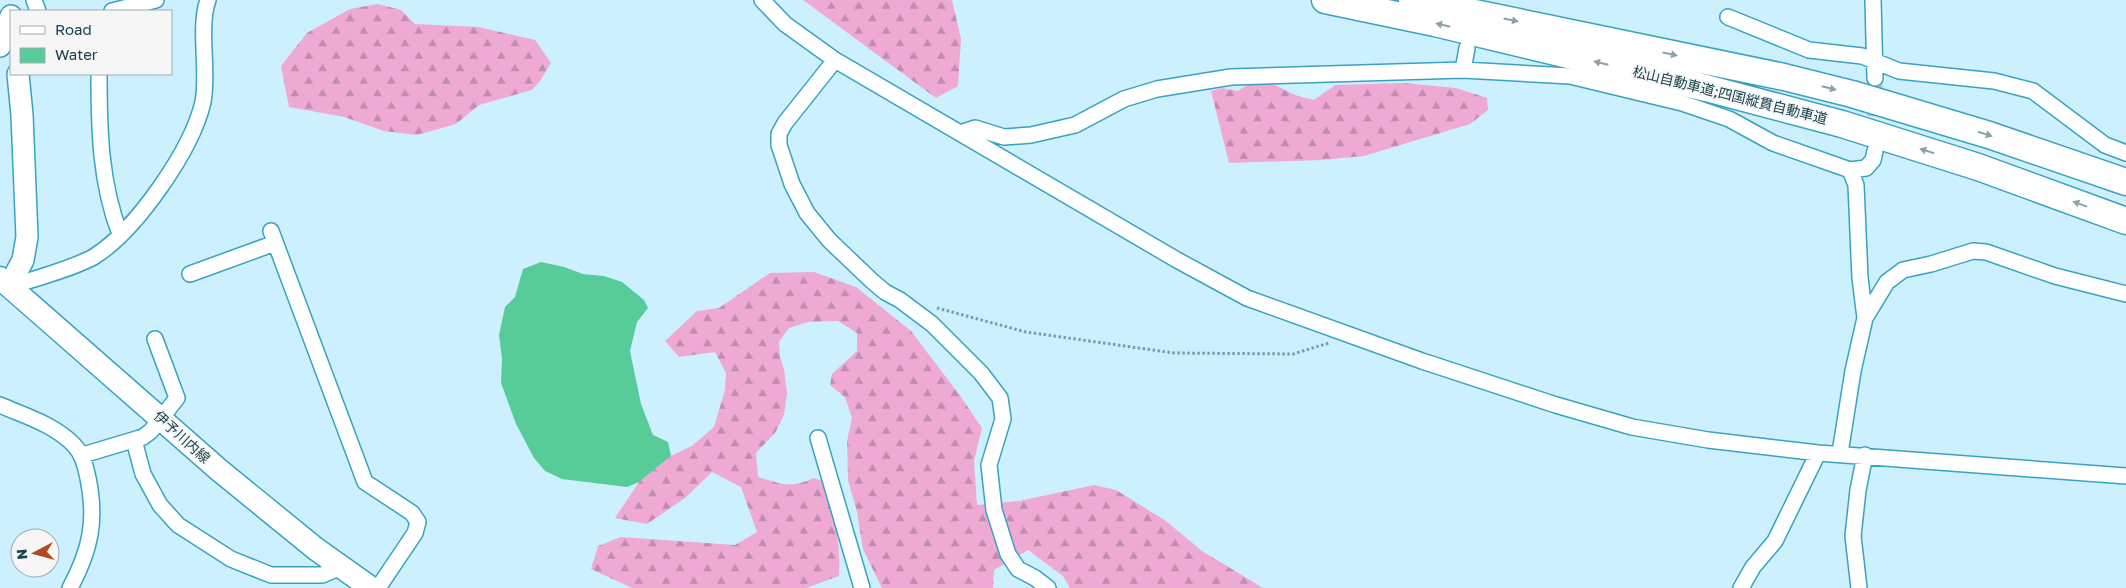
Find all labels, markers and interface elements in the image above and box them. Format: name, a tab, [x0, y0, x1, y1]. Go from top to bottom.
legend	[10, 10, 172, 75]
one-way arrow	[1503, 16, 1518, 24]
text: Road	[55, 20, 92, 38]
one-way arrow	[1436, 21, 1451, 29]
text: Water	[55, 45, 98, 63]
one-way arrow	[1662, 51, 1678, 59]
one-way arrow	[1594, 59, 1609, 67]
street label: 松山自動車道;四国縦貫自動車道	[1631, 62, 1829, 127]
one-way arrow	[1821, 84, 1836, 92]
one-way arrow	[1977, 130, 1992, 138]
one-way arrow	[1919, 147, 1934, 155]
one-way arrow	[2073, 200, 2088, 207]
street label: 伊予川内線	[151, 407, 214, 466]
north arrow	[10, 528, 60, 578]
text: N	[13, 548, 31, 561]

